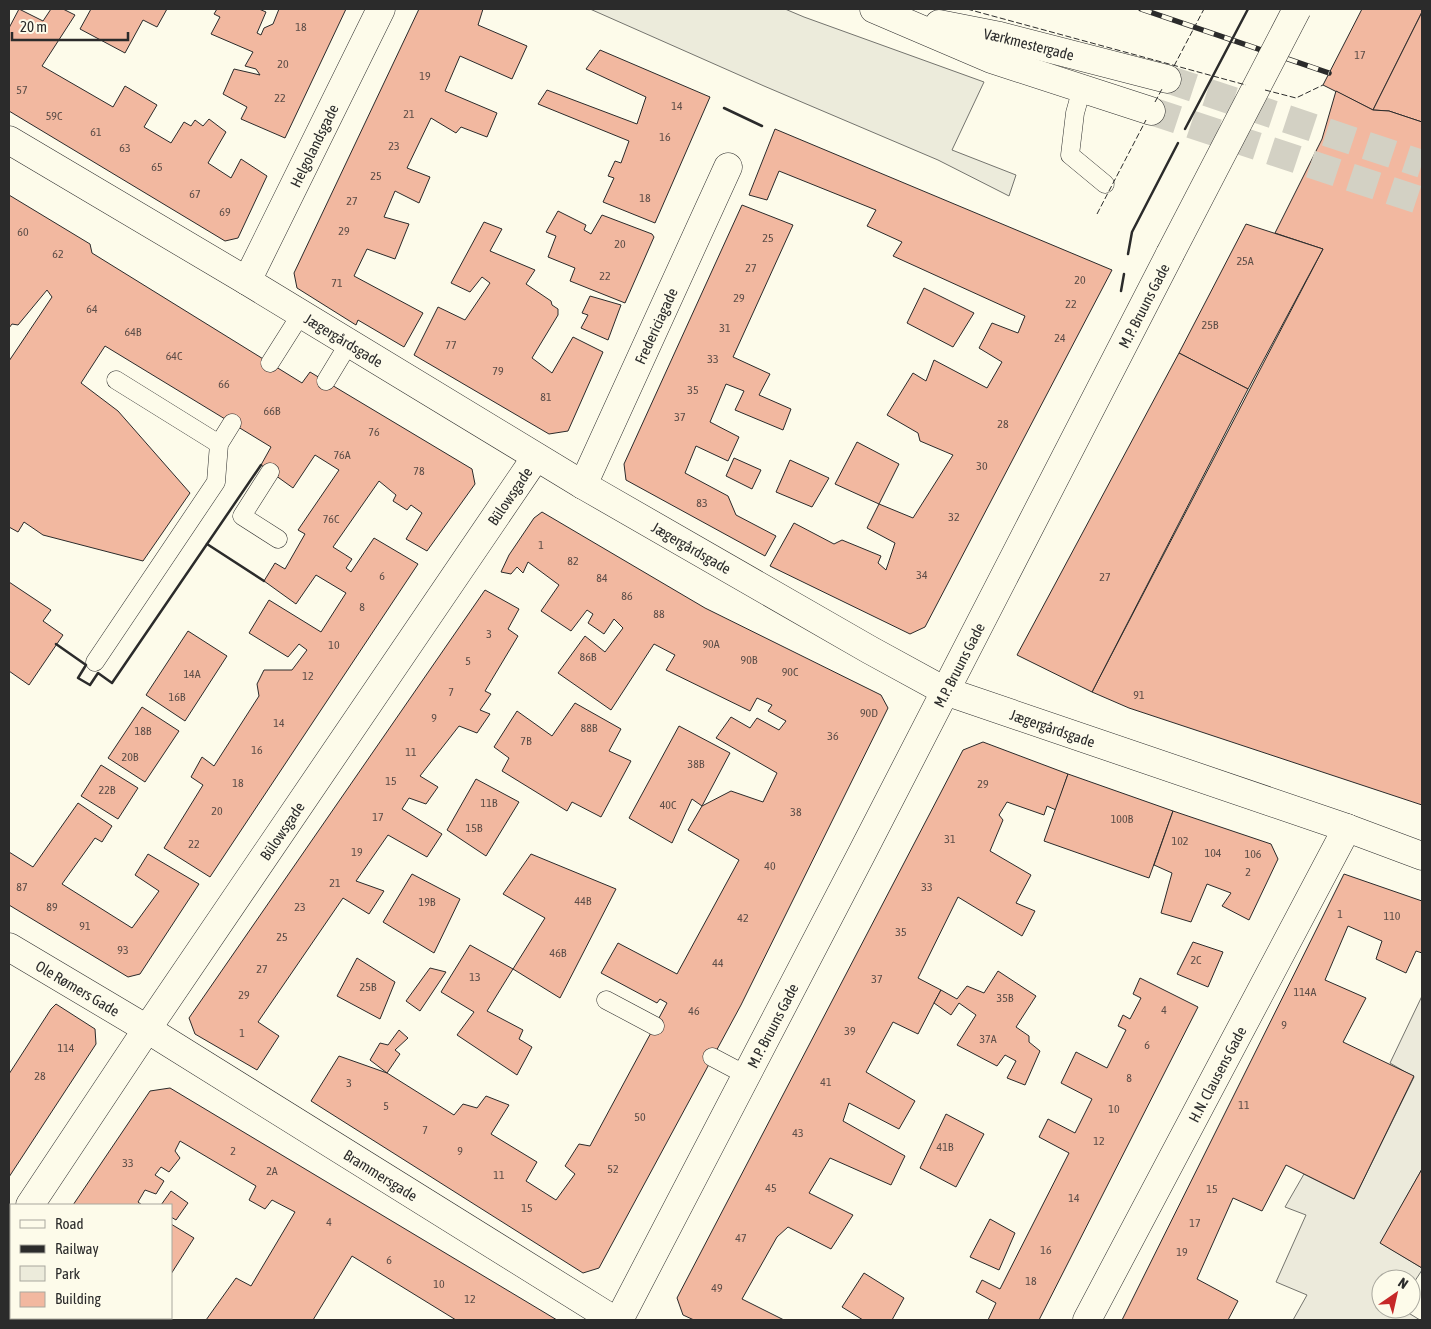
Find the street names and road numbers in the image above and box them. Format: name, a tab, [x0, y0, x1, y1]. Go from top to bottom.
street label: Værkmestergade	[982, 24, 1076, 63]
street label: Helgolandsgade	[286, 101, 341, 190]
street label: M.P. Bruuns Gade	[1115, 260, 1172, 351]
street label: Fredericiagade	[631, 285, 680, 367]
street label: Jægergårdsgade	[302, 310, 386, 370]
street label: Bülowsgade	[484, 464, 535, 528]
street label: Jægergårdsgade	[649, 518, 734, 577]
street label: M.P. Bruuns Gade	[930, 620, 988, 710]
street label: Jægergårdsgade	[1008, 705, 1098, 750]
street label: Bülowsgade	[256, 798, 308, 863]
street label: Ole Rømers Gade	[33, 956, 123, 1019]
street label: M.P. Bruuns Gade	[743, 980, 801, 1071]
street label: H.N. Clausens Gade	[1185, 1023, 1249, 1125]
street label: Brammersgade	[341, 1145, 421, 1204]

